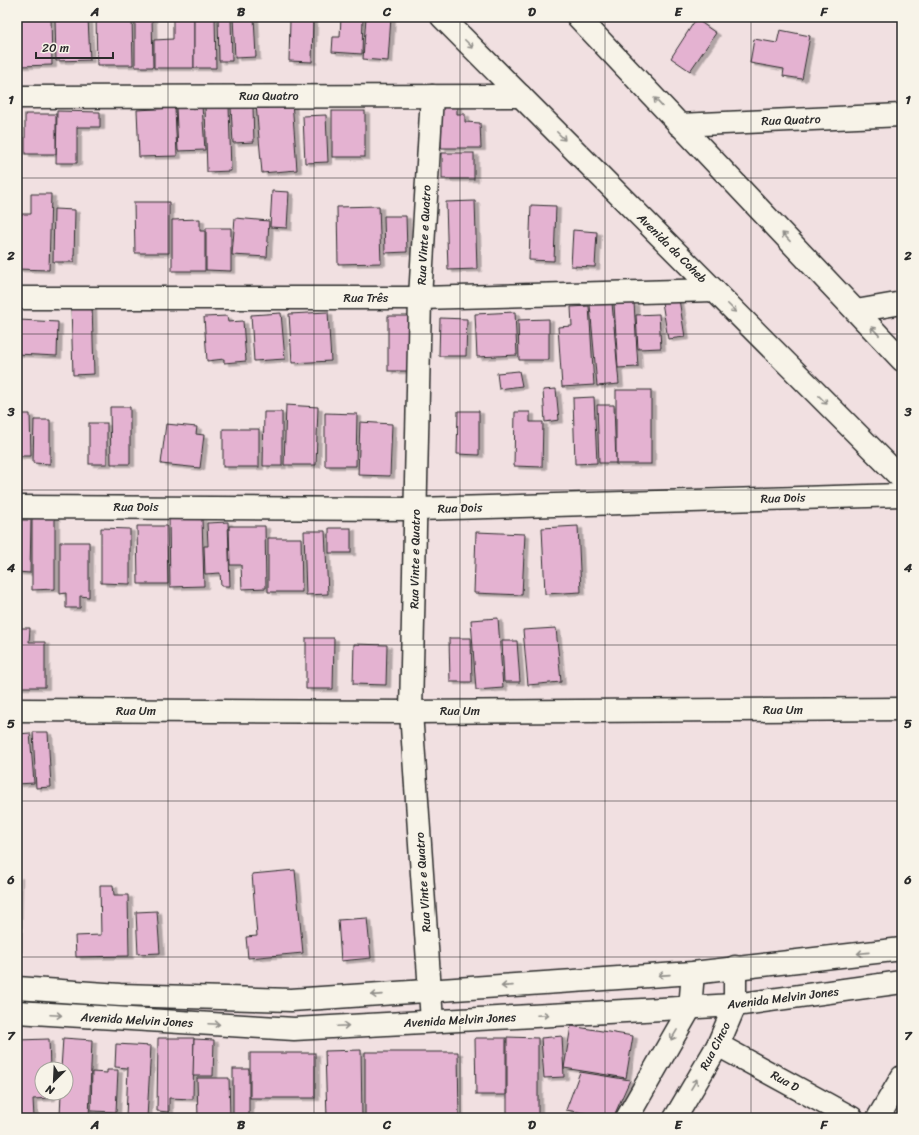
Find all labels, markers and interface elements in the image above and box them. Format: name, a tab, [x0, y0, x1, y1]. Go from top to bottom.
text: A	[90, 0, 99, 23]
text: B	[237, 0, 246, 23]
text: C	[382, 0, 392, 23]
text: D	[528, 0, 536, 23]
text: E	[674, 0, 683, 23]
text: F	[819, 0, 828, 23]
scale bar	[36, 34, 113, 60]
text: 20 m	[42, 37, 69, 59]
one-way arrow	[464, 40, 474, 49]
street label: Rua Quatro	[239, 85, 299, 107]
text: 1	[8, 88, 14, 111]
text: 1	[905, 88, 911, 111]
one-way arrow	[653, 97, 663, 107]
street label: Rua Quatro	[761, 108, 821, 132]
one-way arrow	[556, 132, 566, 141]
street label: Rua Vinte e Quatro	[410, 184, 438, 286]
street label: Avenida da Coheb	[631, 207, 713, 289]
one-way arrow	[781, 232, 791, 242]
text: 2	[6, 244, 15, 267]
text: 2	[903, 244, 912, 267]
street label: Rua Três	[344, 287, 389, 309]
one-way arrow	[727, 303, 737, 313]
one-way arrow	[870, 326, 880, 336]
one-way arrow	[819, 395, 828, 405]
text: 3	[6, 400, 15, 423]
text: 3	[903, 400, 912, 423]
street label: Rua Dois	[760, 486, 806, 510]
street label: Rua Dois	[114, 496, 159, 518]
street label: Rua Dois	[437, 496, 483, 520]
street label: Rua Vinte e Quatro	[403, 509, 427, 609]
text: 4	[6, 556, 16, 579]
text: 4	[903, 556, 913, 579]
street label: Rua Um	[763, 699, 803, 721]
street label: Rua Um	[116, 700, 156, 722]
street label: Rua Um	[440, 700, 480, 722]
text: 5	[7, 712, 15, 735]
text: 5	[904, 712, 912, 735]
street label: Rua Vinte e Quatro	[409, 831, 437, 933]
text: 6	[6, 868, 15, 891]
text: 6	[903, 868, 912, 891]
one-way arrow	[857, 949, 870, 957]
one-way arrow	[658, 971, 671, 978]
street label: Avenida Melvin Jones	[725, 980, 841, 1016]
one-way arrow	[501, 982, 514, 989]
one-way arrow	[371, 991, 384, 998]
street label: Avenida Melvin Jones	[79, 1006, 194, 1034]
street label: Avenida Melvin Jones	[402, 1006, 517, 1034]
one-way arrow	[49, 1011, 62, 1018]
one-way arrow	[536, 1012, 549, 1019]
street label: Rua Cinco	[693, 1018, 737, 1074]
one-way arrow	[207, 1021, 220, 1028]
one-way arrow	[336, 1023, 349, 1030]
text: 7	[7, 1024, 16, 1047]
text: 7	[904, 1024, 913, 1047]
one-way arrow	[669, 1029, 677, 1041]
north arrow	[34, 1061, 74, 1101]
street label: Rua D	[767, 1064, 804, 1098]
one-way arrow	[691, 1078, 699, 1090]
text: N	[42, 1079, 58, 1100]
text: A	[90, 1113, 99, 1135]
text: B	[237, 1113, 246, 1135]
text: C	[382, 1113, 392, 1135]
text: D	[528, 1113, 536, 1135]
text: E	[674, 1113, 683, 1135]
text: F	[819, 1113, 828, 1135]

